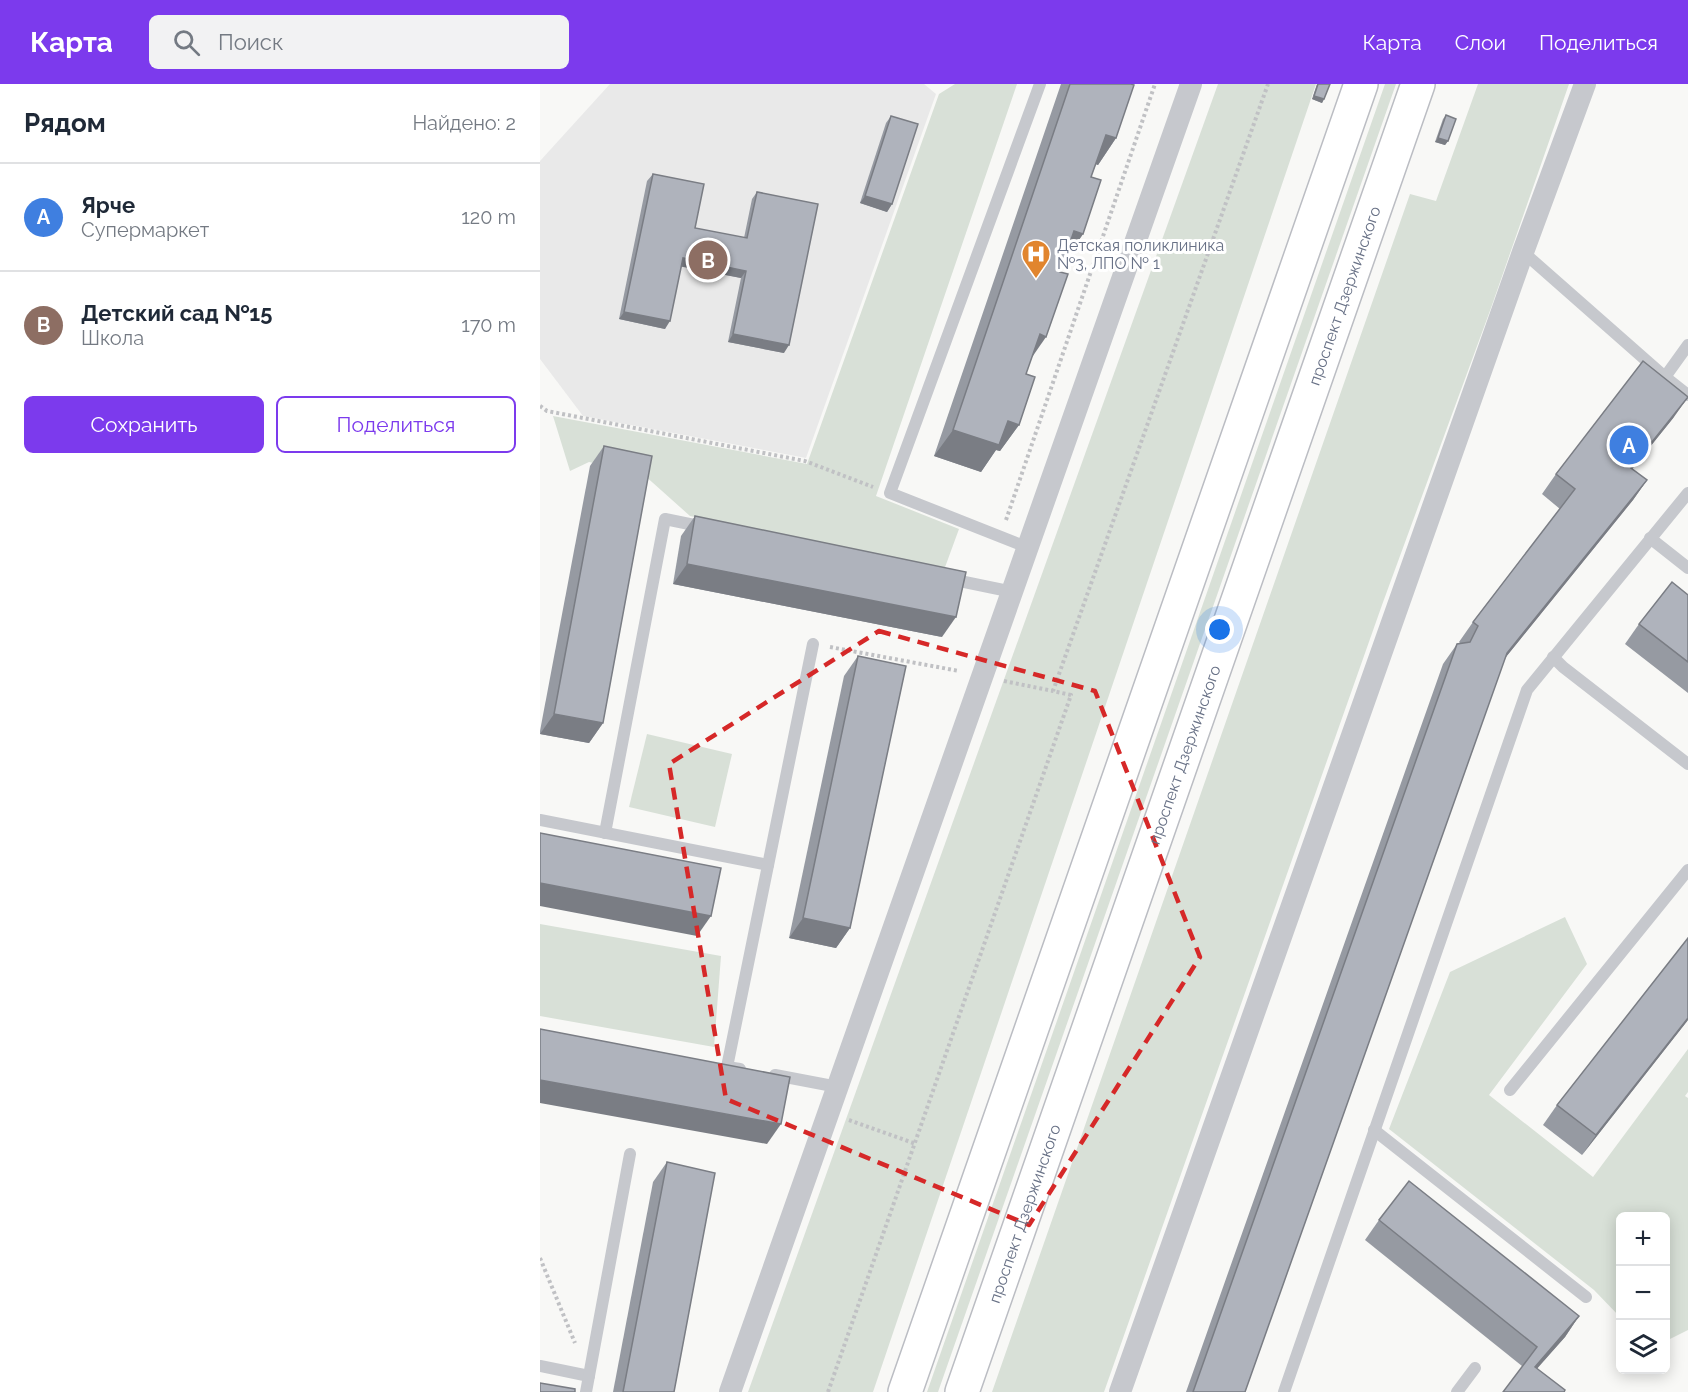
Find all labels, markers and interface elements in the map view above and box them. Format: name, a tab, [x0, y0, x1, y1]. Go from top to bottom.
search box	[149, 15, 569, 69]
text: Карта	[30, 26, 113, 59]
icon: search	[170, 26, 203, 59]
text: Поиск	[218, 29, 283, 55]
text: Карта	[1363, 30, 1422, 55]
text: Слои	[1455, 30, 1506, 55]
text: Поделиться	[1539, 30, 1658, 55]
text: Рядом	[24, 108, 106, 138]
text: Найдено: 2	[412, 111, 516, 135]
text: Ярче	[81, 192, 135, 218]
street label: проспект Дзержинского	[1305, 204, 1385, 388]
text: A	[37, 205, 50, 229]
text: 120 m	[461, 205, 516, 229]
text: Супермаркет	[81, 218, 209, 242]
place label: Детская поликлиника №3, ЛПО № 1	[1057, 236, 1224, 273]
pin: B	[688, 238, 728, 282]
hospital icon: Детская поликлиника №3, ЛПО № 1	[1020, 238, 1052, 280]
text: Детский сад №15	[81, 300, 272, 326]
text: B	[37, 313, 50, 337]
text: 170 m	[461, 313, 516, 337]
text: Школа	[81, 326, 144, 350]
button: Сохранить	[24, 396, 264, 453]
button: Поделиться	[276, 396, 516, 453]
pin: A	[1610, 422, 1648, 468]
your location	[1205, 615, 1234, 644]
street label: проспект Дзержинского	[1145, 663, 1225, 847]
street label: проспект Дзержинского	[985, 1122, 1065, 1306]
map controls	[1616, 1212, 1670, 1374]
button: +	[1616, 1212, 1670, 1266]
button: −	[1616, 1266, 1670, 1320]
button: layers	[1616, 1320, 1670, 1374]

